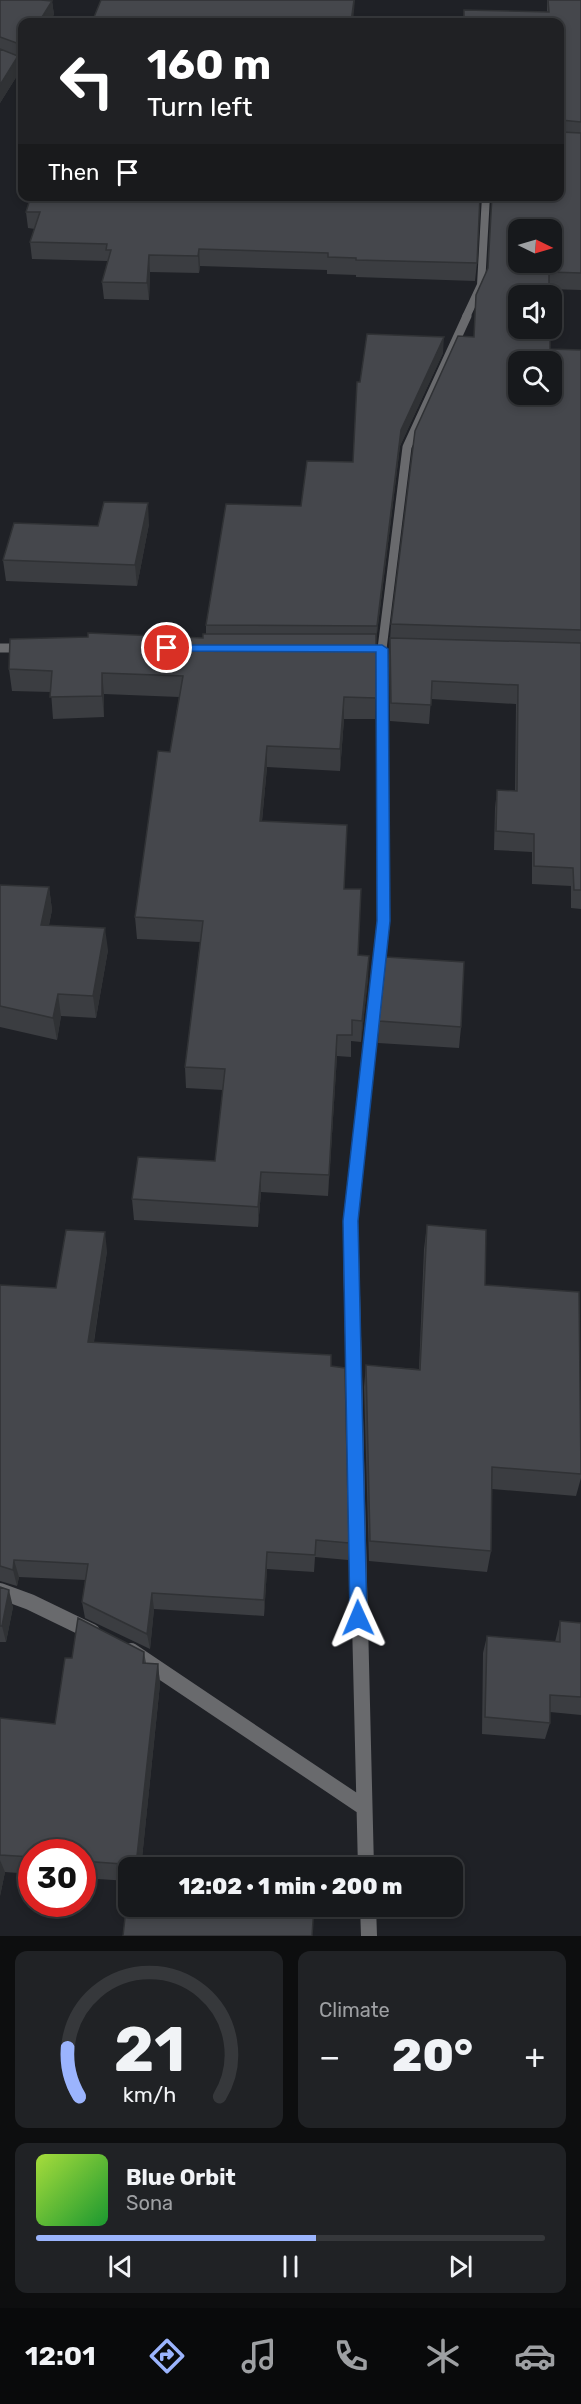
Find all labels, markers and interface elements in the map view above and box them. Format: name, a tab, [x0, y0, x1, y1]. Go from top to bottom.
text: 160 m	[147, 40, 271, 90]
icon: left	[48, 42, 126, 120]
text: Turn left	[147, 91, 252, 123]
icon: arrive	[111, 156, 144, 189]
text: Then	[48, 159, 99, 186]
north arrow	[508, 219, 562, 273]
map controls	[508, 219, 562, 405]
button: sound	[508, 285, 562, 339]
button: search	[508, 351, 562, 405]
pin	[141, 622, 192, 673]
icon: arrive	[150, 631, 183, 664]
position arrow	[326, 1586, 390, 1650]
speed limit sign: 30	[18, 1839, 96, 1917]
text: 12:02 · 1 min · 200 m	[179, 1873, 402, 1900]
text: Climate	[319, 1998, 390, 2022]
text: 21	[113, 2013, 185, 2087]
text: 20°	[392, 2029, 473, 2082]
text: −	[319, 2037, 340, 2076]
text: +	[524, 2037, 545, 2076]
text: km/h	[122, 2082, 176, 2107]
text: Blue Orbit	[126, 2164, 236, 2191]
text: Sona	[126, 2191, 173, 2215]
icon: previous	[104, 2250, 137, 2283]
icon: pause	[274, 2250, 307, 2283]
icon: next	[444, 2250, 477, 2283]
icon: directions	[146, 2335, 188, 2377]
icon: music	[238, 2335, 280, 2377]
icon: phone	[330, 2335, 372, 2377]
icon: climate	[422, 2335, 464, 2377]
icon: car	[514, 2335, 556, 2377]
text: 12:01	[25, 2340, 96, 2372]

